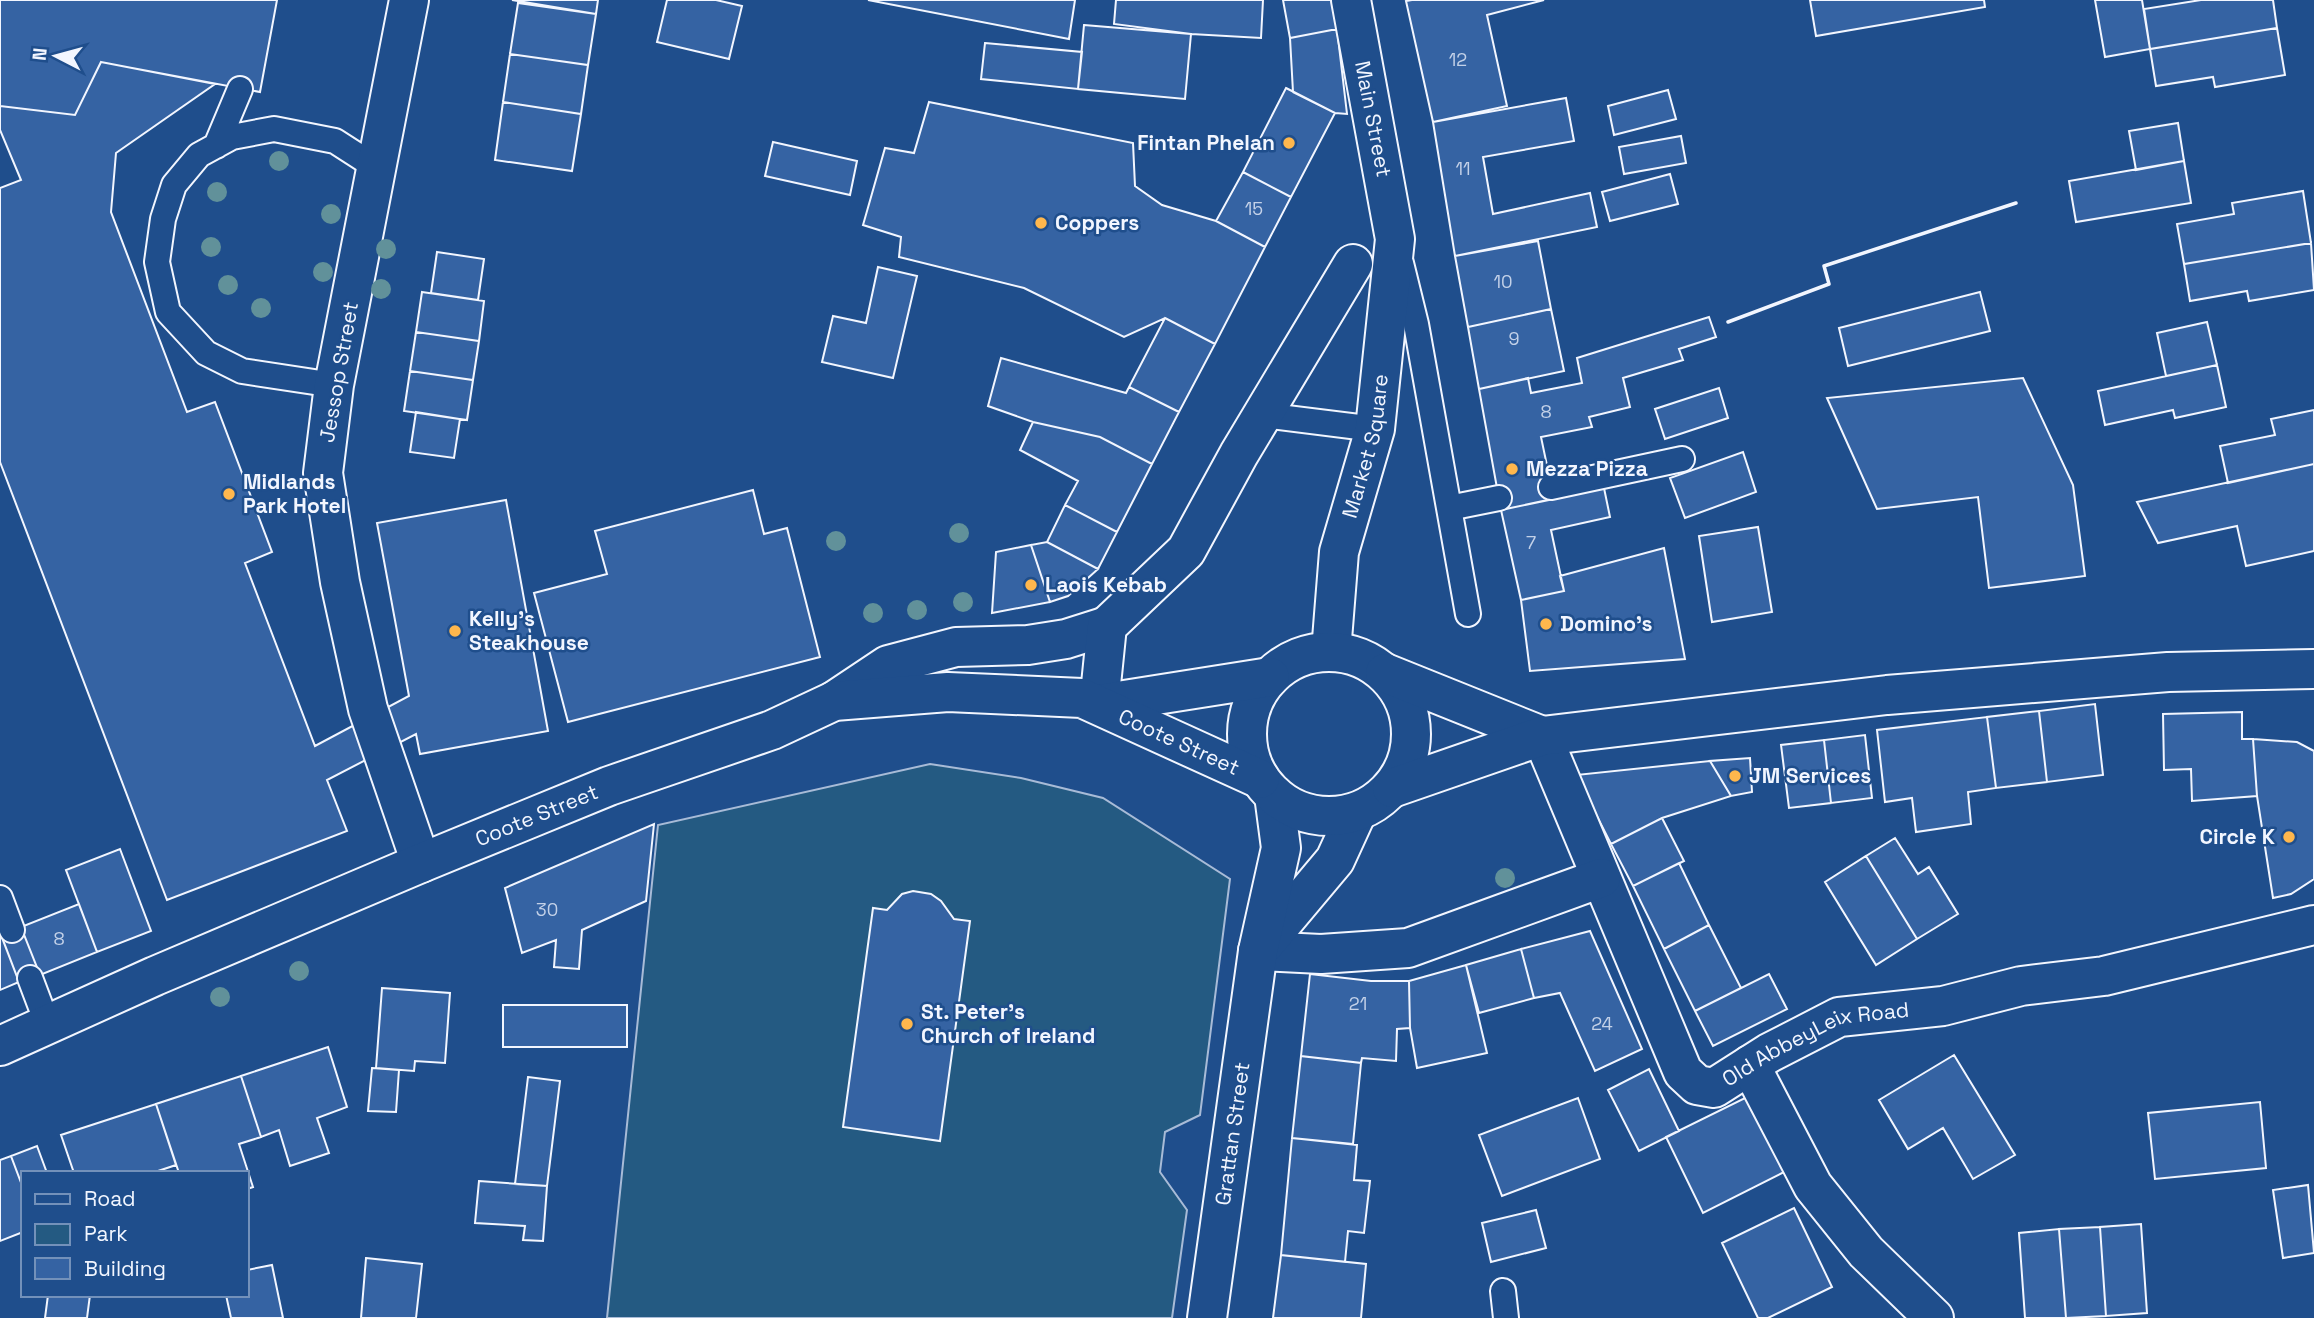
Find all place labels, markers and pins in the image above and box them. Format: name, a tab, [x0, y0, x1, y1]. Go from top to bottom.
place label: Fintan Phelan	[1137, 129, 1275, 156]
marker: Fintan Phelan	[1281, 135, 1297, 151]
place label: Coppers	[1055, 209, 1139, 236]
marker: Coppers	[1033, 215, 1049, 231]
place label: Mezza Pizza	[1526, 455, 1648, 482]
marker: Mezza Pizza	[1504, 461, 1520, 477]
place label: Midlands Park Hotel	[243, 468, 346, 519]
marker: Midlands Park Hotel	[221, 486, 237, 502]
place label: Laois Kebab	[1045, 571, 1167, 598]
marker: Laois Kebab	[1023, 577, 1039, 593]
place label: Kelly’s Steakhouse	[469, 605, 589, 656]
place label: Domino's	[1560, 610, 1653, 637]
marker: Domino's	[1538, 616, 1554, 632]
marker: Kelly’s Steakhouse	[447, 623, 463, 639]
place label: JM Services	[1749, 762, 1871, 789]
marker: JM Services	[1727, 768, 1743, 784]
place label: Circle K	[2199, 823, 2276, 850]
marker: Circle K	[2281, 829, 2297, 845]
place label: St. Peter's Church of Ireland	[921, 998, 1095, 1049]
marker: St. Peter's Church of Ireland	[899, 1016, 915, 1032]

